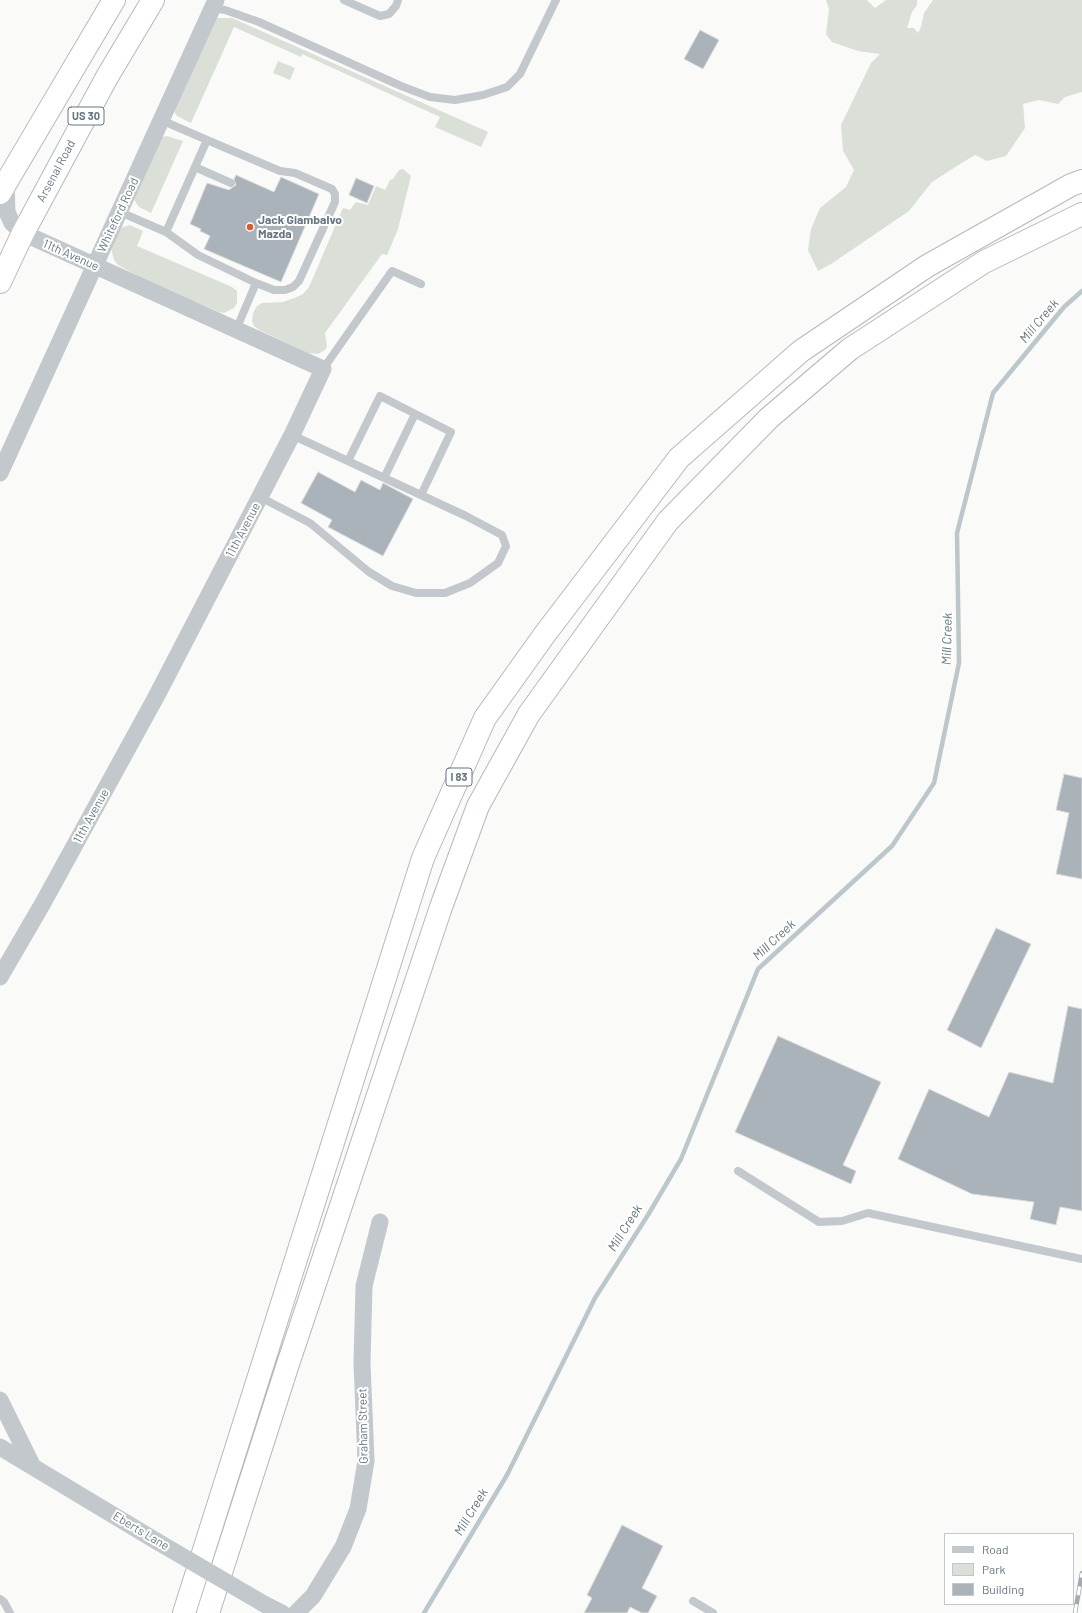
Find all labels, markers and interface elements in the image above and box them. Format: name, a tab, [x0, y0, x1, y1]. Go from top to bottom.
road number: US 30	[68, 107, 104, 125]
street label: Arsenal Road	[34, 138, 78, 204]
street label: Whiteford Road	[94, 175, 142, 255]
place label: Jack Giambalvo Mazda	[258, 213, 342, 241]
marker: Jack Giambalvo Mazda	[245, 222, 255, 232]
street label: 11th Avenue	[41, 236, 101, 274]
water label: Mill Creek	[1016, 296, 1062, 346]
street label: 11th Avenue	[223, 500, 263, 560]
water label: Mill Creek	[939, 613, 955, 665]
road number: I 83	[446, 768, 472, 786]
street label: 11th Avenue	[70, 786, 112, 846]
water label: Mill Creek	[749, 916, 799, 964]
water label: Mill Creek	[604, 1202, 646, 1254]
street label: Graham Street	[355, 1388, 371, 1464]
water label: Mill Creek	[451, 1485, 491, 1539]
street label: Eberts Lane	[110, 1509, 172, 1553]
legend	[944, 1533, 1074, 1605]
text: Road	[982, 1542, 1009, 1556]
text: Park	[982, 1562, 1006, 1576]
text: Building	[982, 1582, 1024, 1596]

